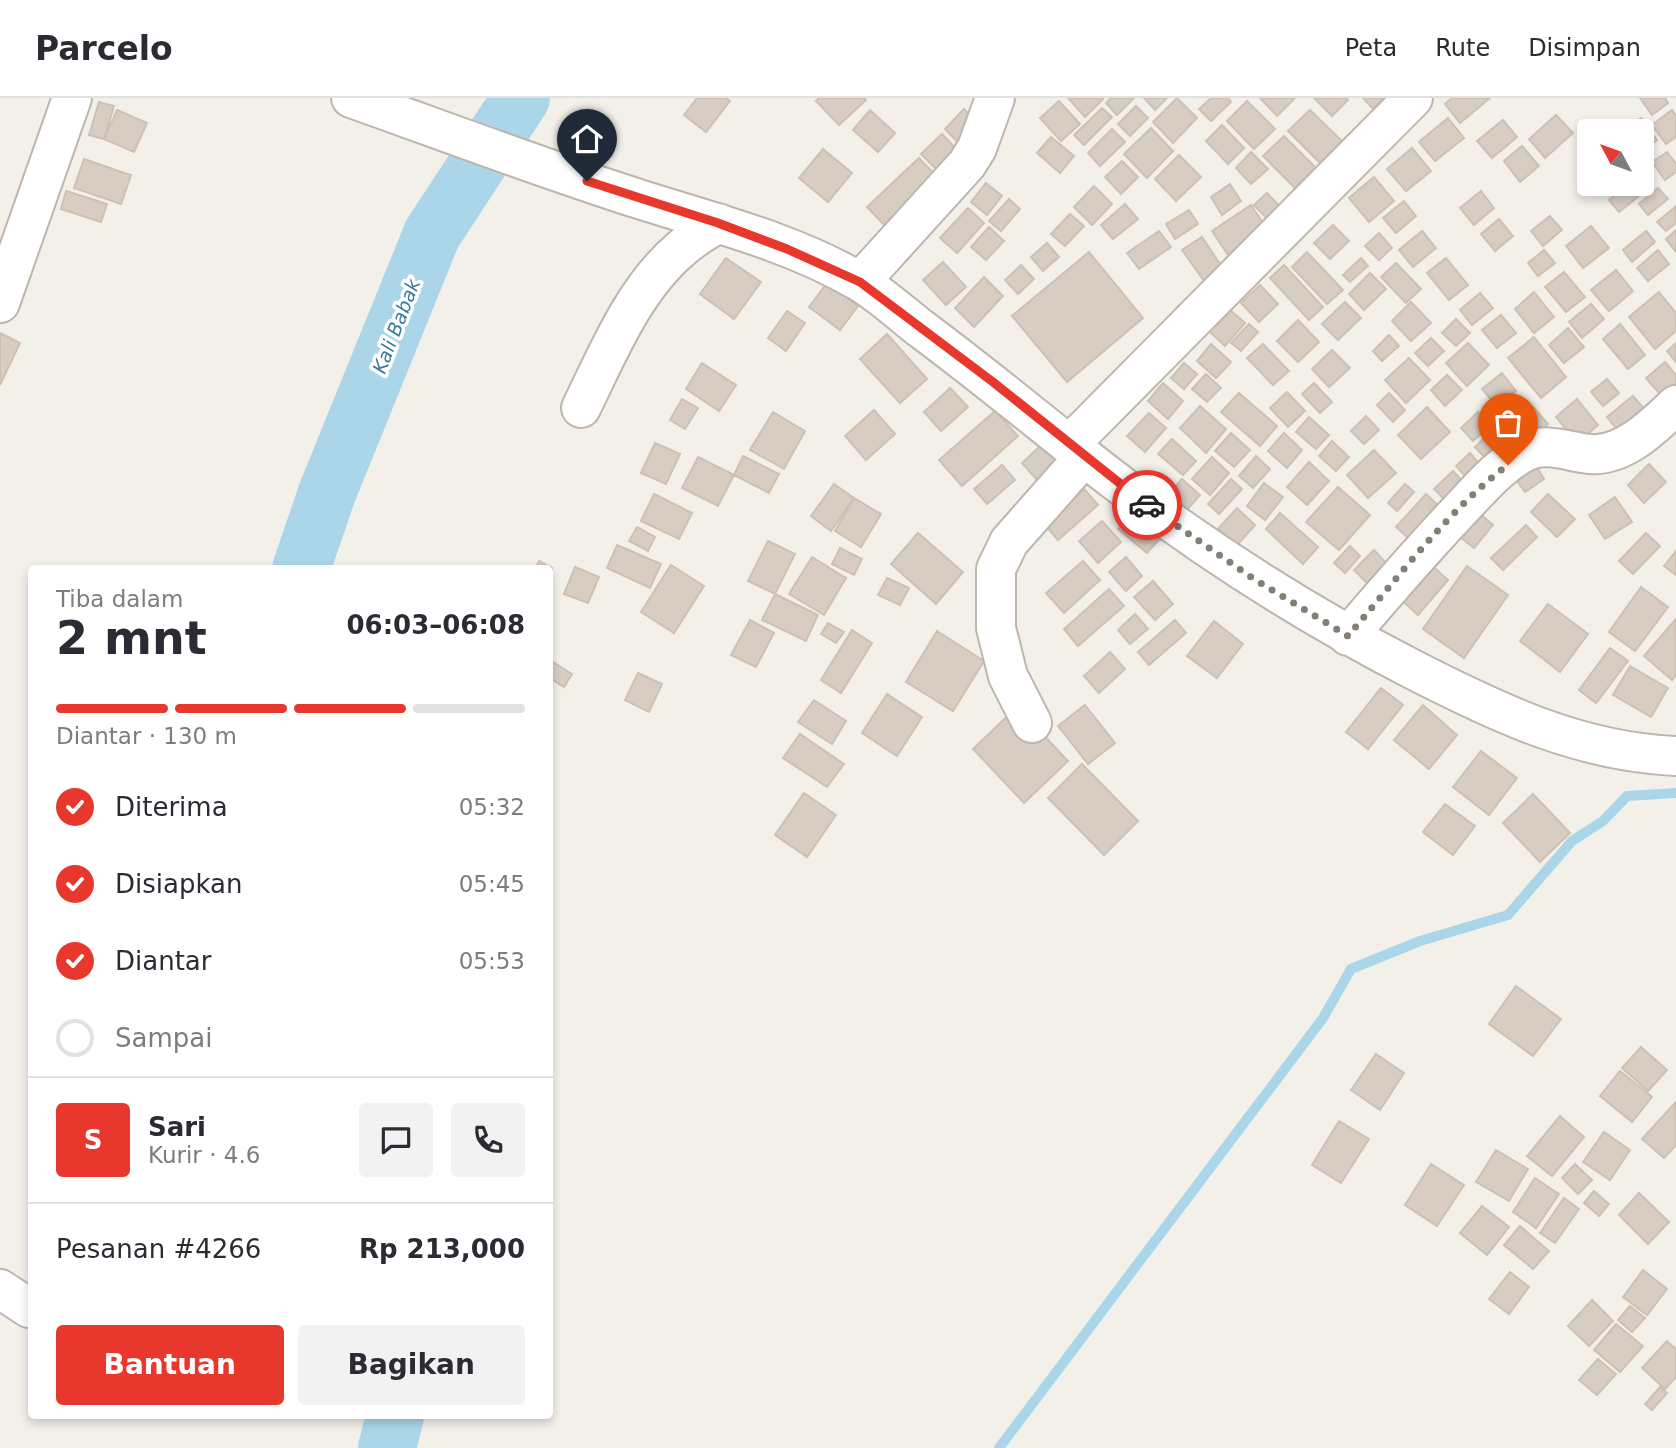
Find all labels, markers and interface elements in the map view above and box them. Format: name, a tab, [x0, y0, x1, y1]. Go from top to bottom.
text: Parcelo	[35, 29, 173, 68]
text: Peta	[1345, 34, 1397, 62]
text: Rute	[1435, 34, 1490, 62]
text: Disimpan	[1528, 34, 1641, 62]
pin	[557, 109, 617, 181]
north arrow	[1577, 119, 1654, 196]
map controls	[1577, 119, 1654, 196]
icon: home	[568, 120, 606, 158]
water label: Kali Babak	[368, 275, 424, 376]
pin	[1478, 393, 1538, 465]
icon: bag	[1489, 404, 1527, 442]
courier	[1112, 470, 1182, 540]
icon: car	[1128, 486, 1166, 524]
text: Tiba dalam	[56, 586, 183, 612]
text: 06:03–06:08	[346, 610, 525, 640]
text: 2 mnt	[56, 611, 207, 665]
text: Diantar · 130 m	[56, 723, 237, 749]
icon: check	[56, 788, 94, 826]
text: Diterima	[115, 792, 228, 822]
text: 05:32	[459, 794, 525, 820]
icon: check	[56, 865, 94, 903]
text: Disiapkan	[115, 869, 242, 899]
text: 05:45	[459, 871, 525, 897]
icon: check	[56, 942, 94, 980]
text: Diantar	[115, 946, 211, 976]
text: 05:53	[459, 948, 525, 974]
text: Sampai	[115, 1023, 212, 1053]
button: chat	[359, 1103, 433, 1177]
button: phone	[451, 1103, 525, 1177]
text: Sari	[148, 1112, 206, 1142]
text: S	[84, 1125, 102, 1155]
text: Kurir · 4.6	[148, 1142, 260, 1168]
text: Pesanan #4266	[56, 1234, 261, 1264]
text: Rp 213,000	[359, 1234, 525, 1264]
button: Bantuan	[56, 1325, 284, 1405]
button: Bagikan	[298, 1325, 525, 1405]

